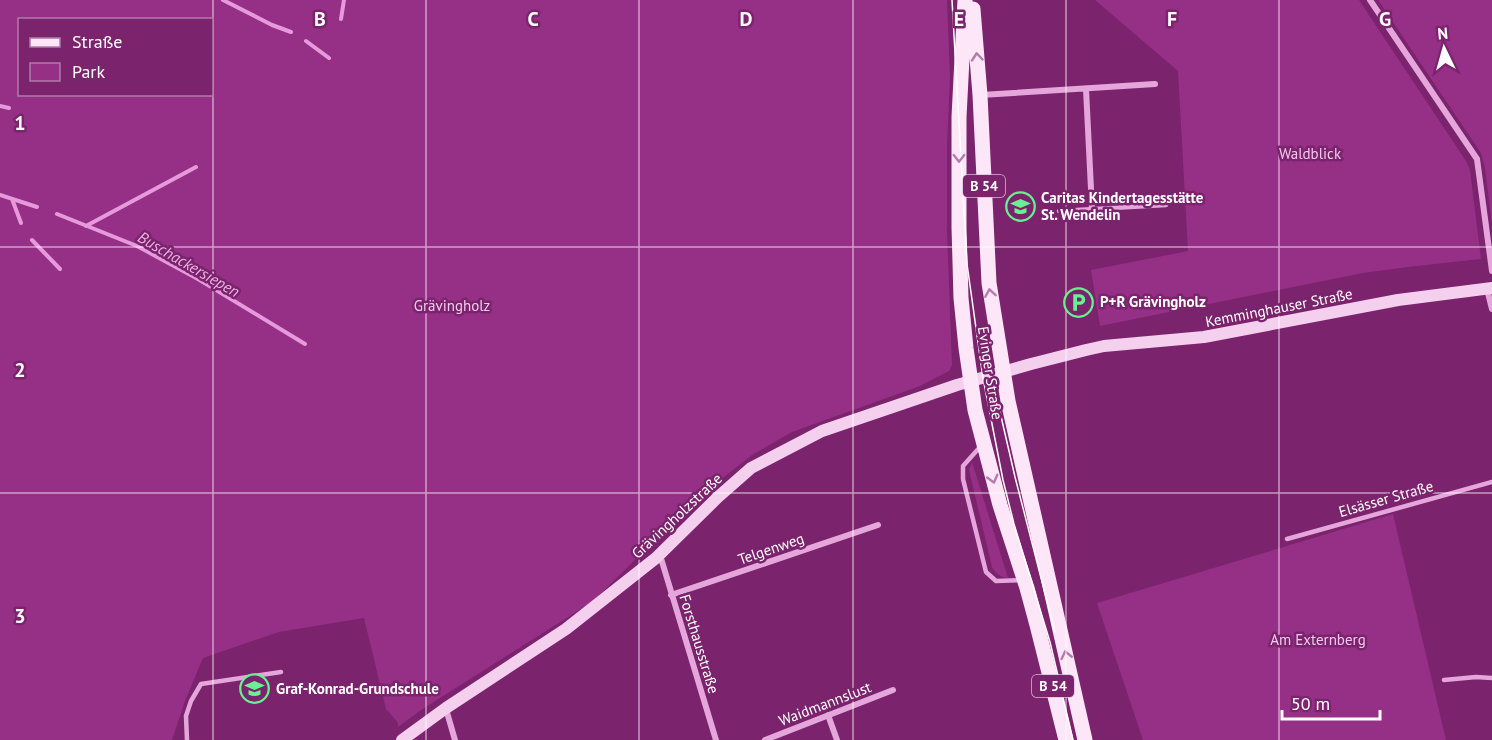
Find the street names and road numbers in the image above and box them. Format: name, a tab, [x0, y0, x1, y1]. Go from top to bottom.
road number: B 54	[963, 175, 1005, 197]
street label: Kemminghauser Straße	[1204, 284, 1354, 331]
street label: Evinger Straße	[974, 325, 1007, 421]
street label: Grävingholzstraße	[627, 469, 726, 562]
street label: Elsässer Straße	[1336, 476, 1435, 521]
street label: Telgenweg	[735, 528, 806, 569]
street label: Forsthausstraße	[675, 592, 724, 696]
road number: B 54	[1032, 675, 1074, 697]
street label: Waidmannslust	[776, 677, 874, 730]

